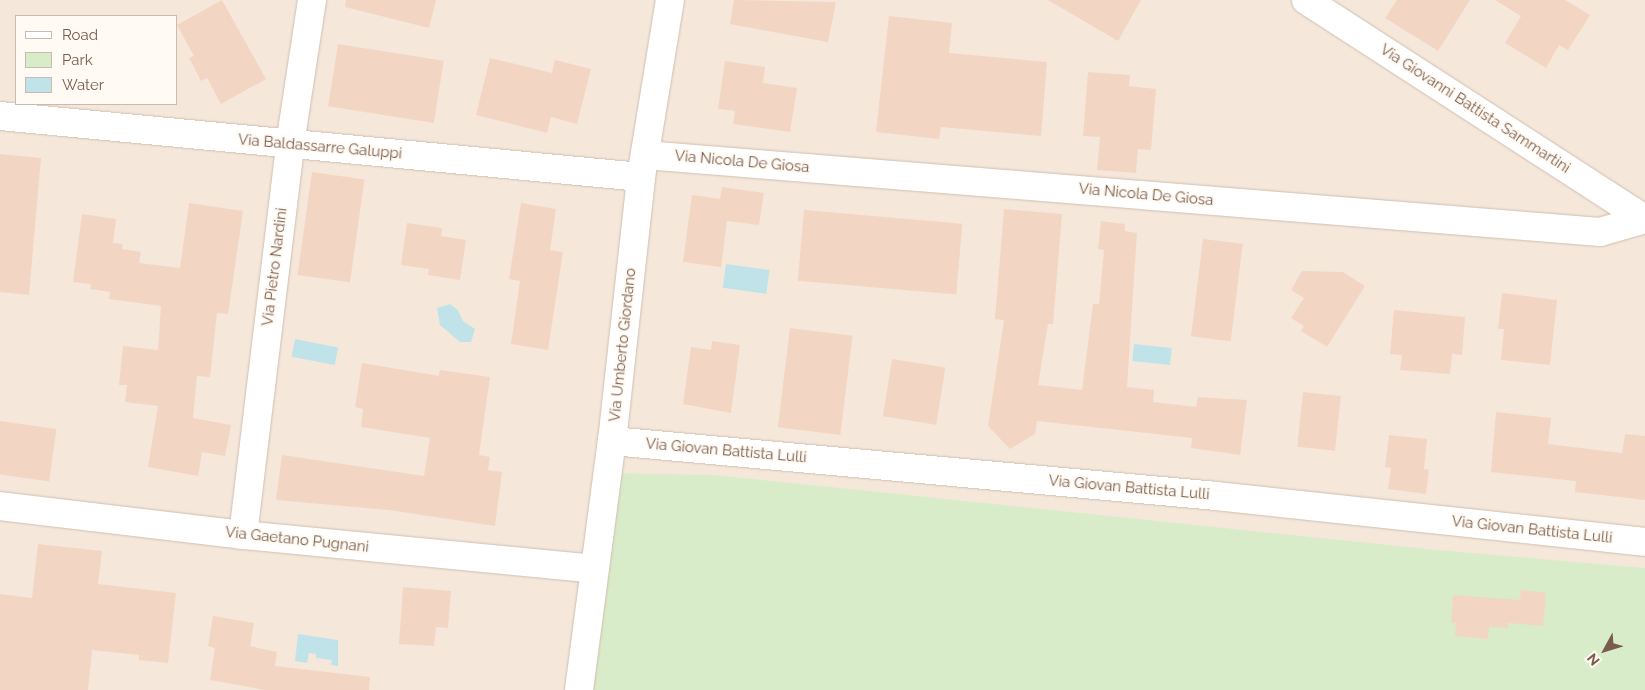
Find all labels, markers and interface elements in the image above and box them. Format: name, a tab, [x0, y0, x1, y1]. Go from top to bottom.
legend	[15, 15, 178, 105]
text: Road	[62, 26, 98, 44]
street label: Via Giovanni Battista Sammartini	[1377, 41, 1573, 177]
text: Park	[62, 51, 93, 69]
text: Water	[62, 76, 104, 94]
street label: Via Baldassarre Galuppi	[237, 131, 403, 163]
street label: Via Nicola De Giosa	[674, 147, 810, 177]
street label: Via Nicola De Giosa	[1078, 180, 1214, 210]
street label: Via Pietro Nardini	[259, 207, 291, 327]
street label: Via Umberto Giordano	[606, 267, 640, 423]
street label: Via Giovan Battista Lulli	[645, 435, 807, 467]
street label: Via Giovan Battista Lulli	[1048, 472, 1210, 504]
street label: Via Giovan Battista Lulli	[1451, 513, 1613, 547]
street label: Via Gaetano Pugnani	[224, 524, 370, 556]
north arrow	[1580, 625, 1630, 675]
text: N	[1584, 650, 1603, 669]

